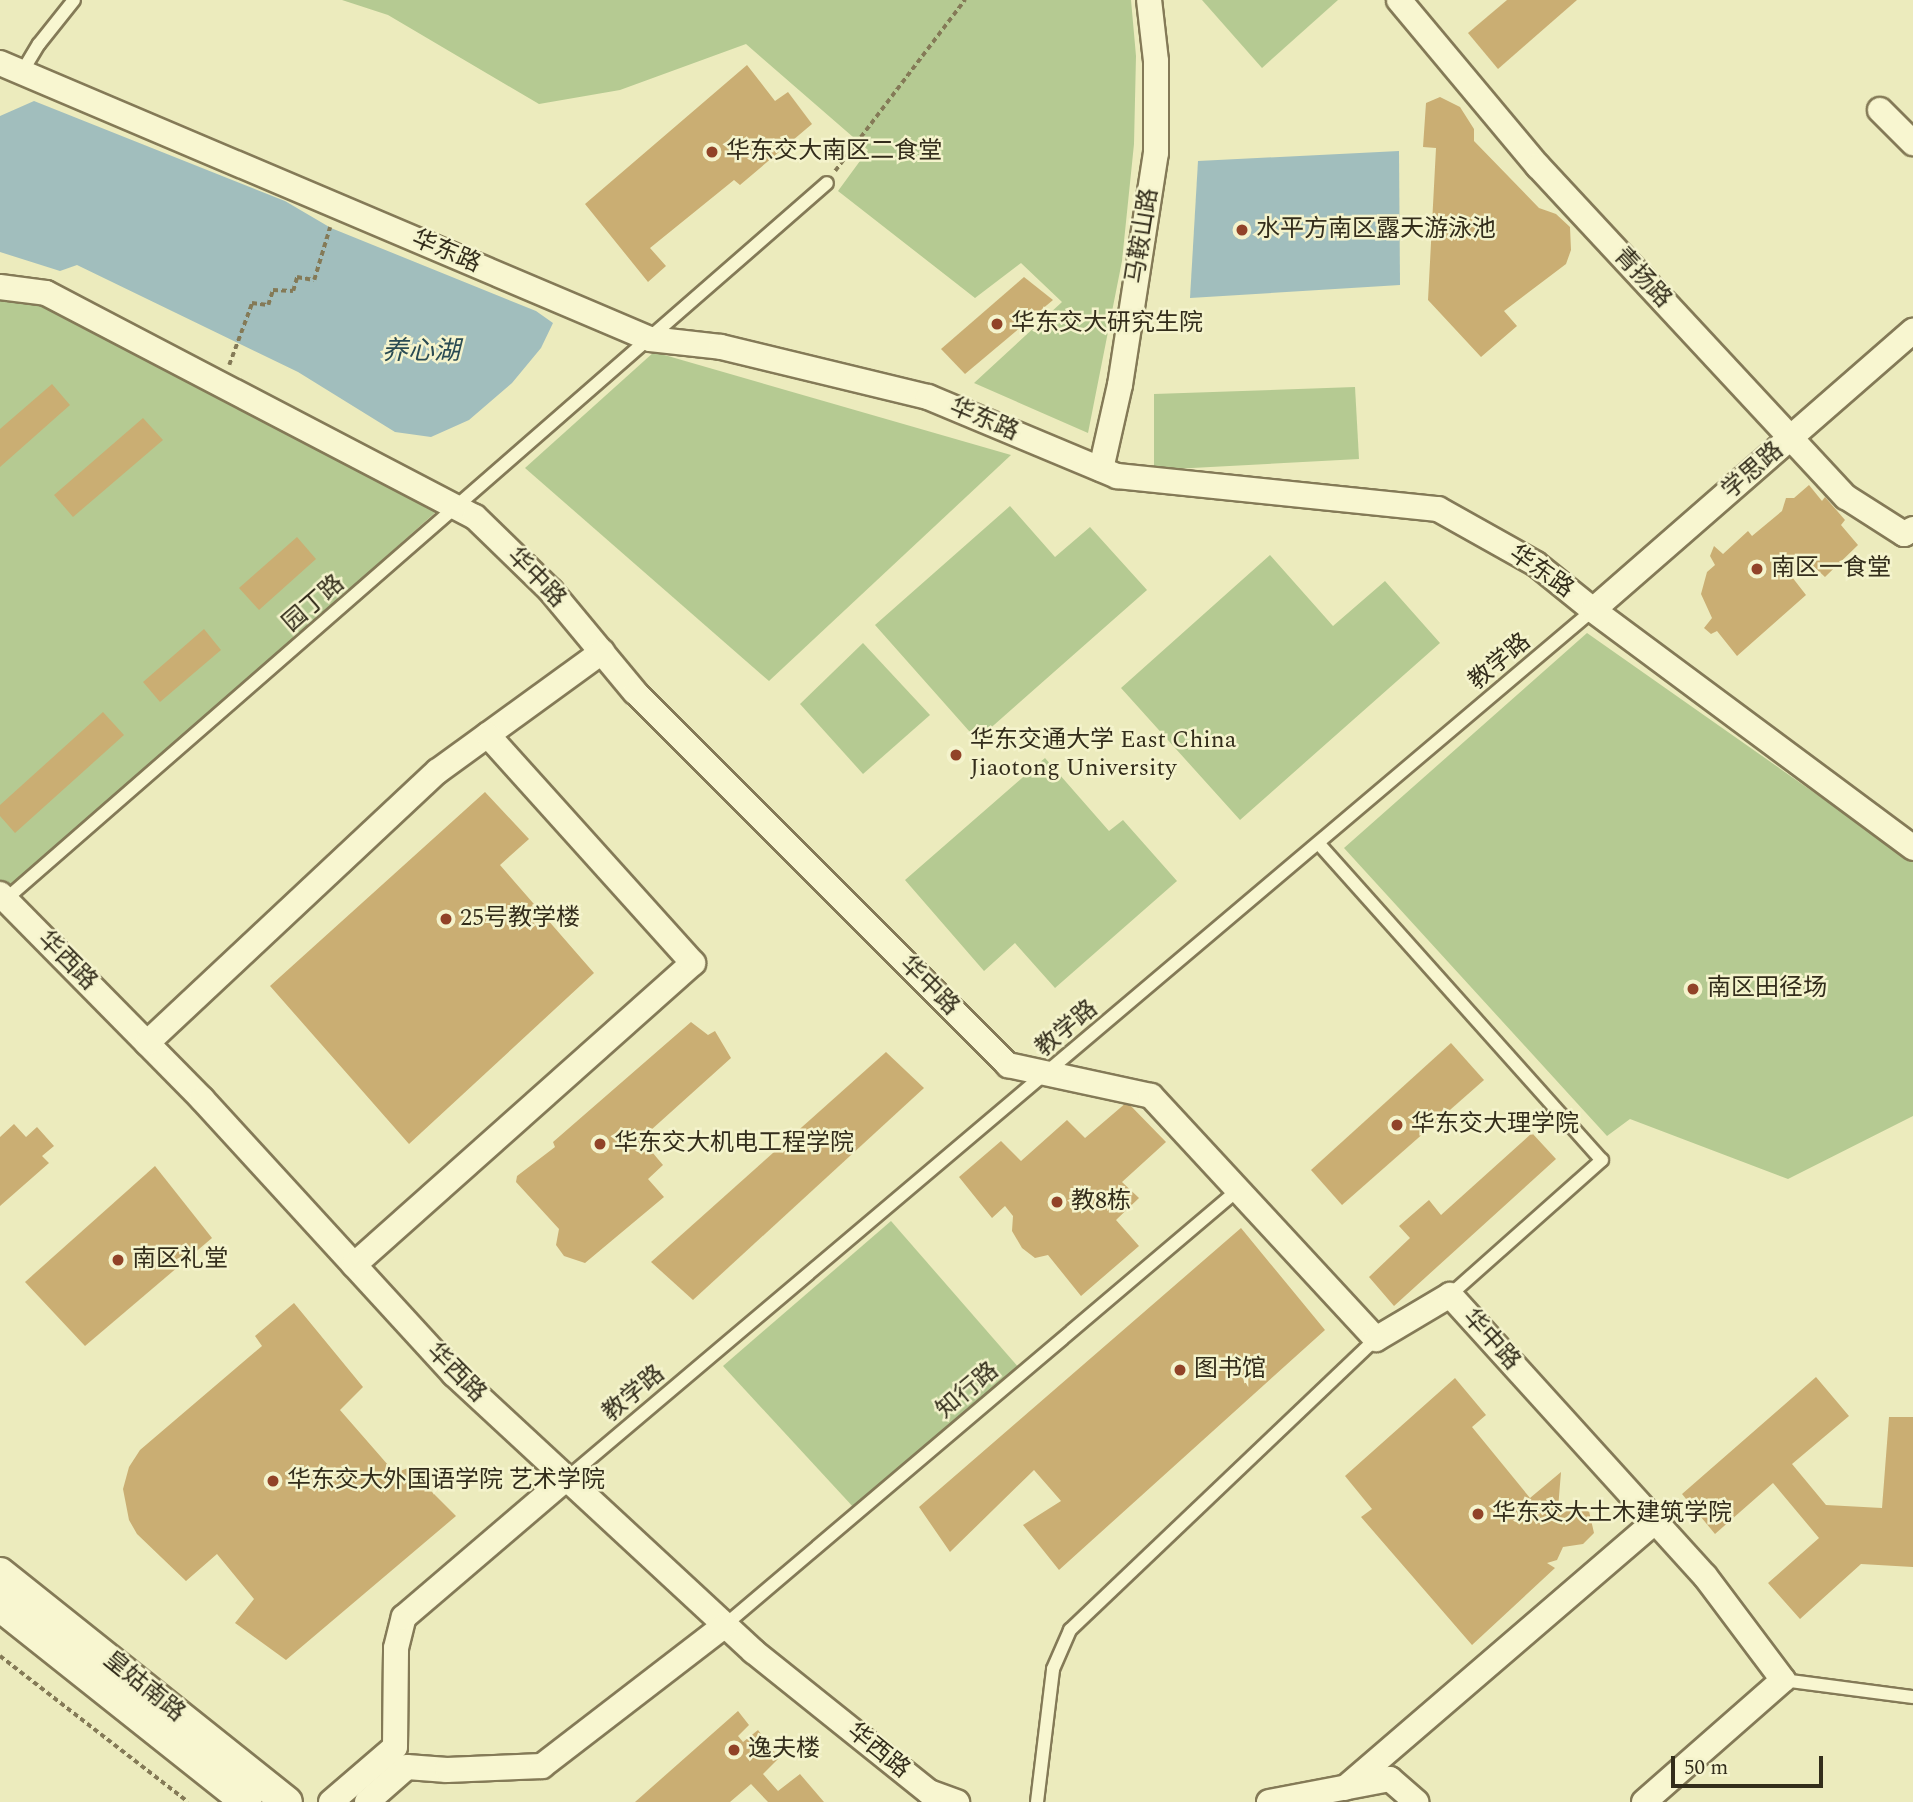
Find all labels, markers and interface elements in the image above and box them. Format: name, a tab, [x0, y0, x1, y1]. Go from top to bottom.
place label: 华东交大南区二食堂	[726, 138, 942, 166]
marker: 华东交大南区二食堂	[704, 144, 720, 160]
street label: 马鞍山路	[1121, 186, 1165, 286]
place label: 水平方南区露天游泳池	[1256, 216, 1496, 244]
marker: 水平方南区露天游泳池	[1234, 222, 1250, 238]
street label: 华东路	[407, 225, 485, 279]
street label: 青扬路	[1607, 242, 1677, 314]
place label: 华东交大研究生院	[1011, 310, 1203, 338]
marker: 华东交大研究生院	[989, 316, 1005, 332]
water label: 养心湖	[382, 336, 460, 368]
street label: 华东路	[945, 393, 1023, 447]
street label: 学思路	[1716, 437, 1790, 505]
street label: 华东路	[1503, 540, 1579, 604]
street label: 华中路	[501, 542, 571, 614]
place label: 南区一食堂	[1771, 555, 1891, 583]
marker: 南区一食堂	[1749, 561, 1765, 577]
street label: 园丁路	[277, 570, 351, 638]
street label: 教学路	[1463, 628, 1537, 696]
place label: 华东交通大学 East China Jiaotong University	[970, 727, 1236, 783]
marker: 华东交通大学 East China Jiaotong University	[948, 747, 964, 763]
place label: 25号教学楼	[460, 905, 580, 933]
marker: 25号教学楼	[438, 911, 454, 927]
street label: 华西路	[31, 925, 103, 997]
street label: 华中路	[893, 950, 965, 1022]
place label: 南区田径场	[1707, 975, 1827, 1003]
marker: 南区田径场	[1685, 981, 1701, 997]
street label: 教学路	[1030, 995, 1104, 1063]
place label: 华东交大理学院	[1411, 1111, 1579, 1139]
marker: 华东交大理学院	[1389, 1117, 1405, 1133]
place label: 华东交大机电工程学院	[614, 1130, 854, 1158]
marker: 华东交大机电工程学院	[592, 1136, 608, 1152]
place label: 教8栋	[1071, 1188, 1131, 1216]
marker: 教8栋	[1049, 1194, 1065, 1210]
place label: 南区礼堂	[132, 1246, 228, 1274]
marker: 南区礼堂	[110, 1252, 126, 1268]
street label: 华中路	[1456, 1304, 1526, 1376]
street label: 华西路	[420, 1337, 492, 1409]
place label: 图书馆	[1194, 1356, 1266, 1384]
street label: 知行路	[931, 1357, 1005, 1425]
street label: 教学路	[597, 1360, 671, 1428]
marker: 图书馆	[1172, 1362, 1188, 1378]
place label: 华东交大外国语学院 艺术学院	[287, 1467, 605, 1495]
marker: 华东交大外国语学院 艺术学院	[265, 1473, 281, 1489]
place label: 华东交大土木建筑学院	[1492, 1500, 1732, 1528]
marker: 华东交大土木建筑学院	[1470, 1506, 1486, 1522]
street label: 皇姑南路	[98, 1646, 190, 1728]
street label: 华西路	[841, 1717, 915, 1785]
place label: 逸夫楼	[748, 1736, 820, 1764]
marker: 逸夫楼	[726, 1742, 742, 1758]
scale bar	[1675, 1742, 1827, 1786]
text: 50 m	[1684, 1752, 1728, 1784]

